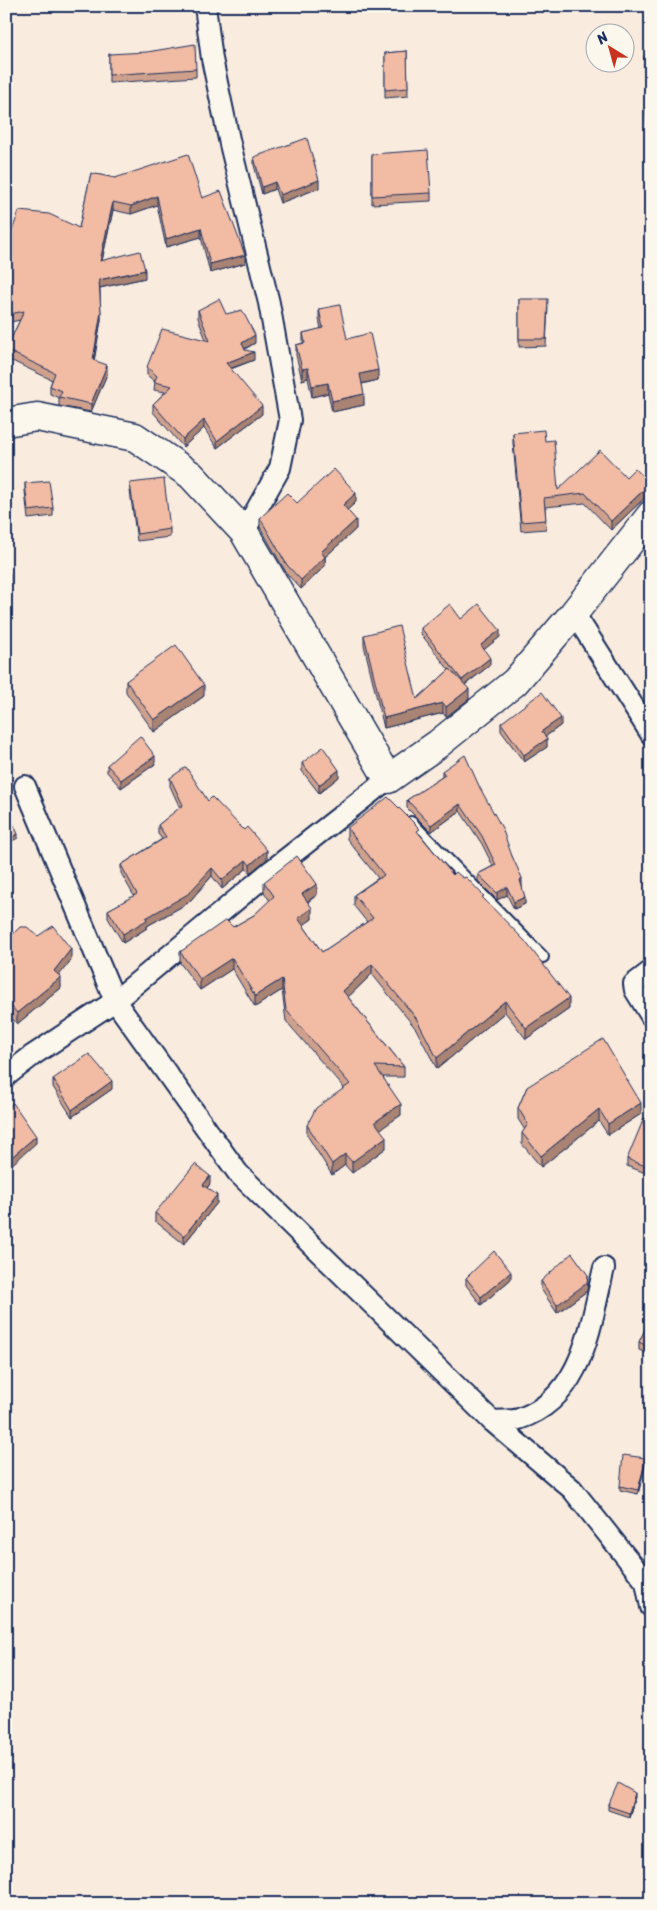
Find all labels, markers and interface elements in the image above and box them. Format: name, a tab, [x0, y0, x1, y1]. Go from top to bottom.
north arrow	[584, 22, 634, 72]
text: N	[590, 25, 614, 52]

